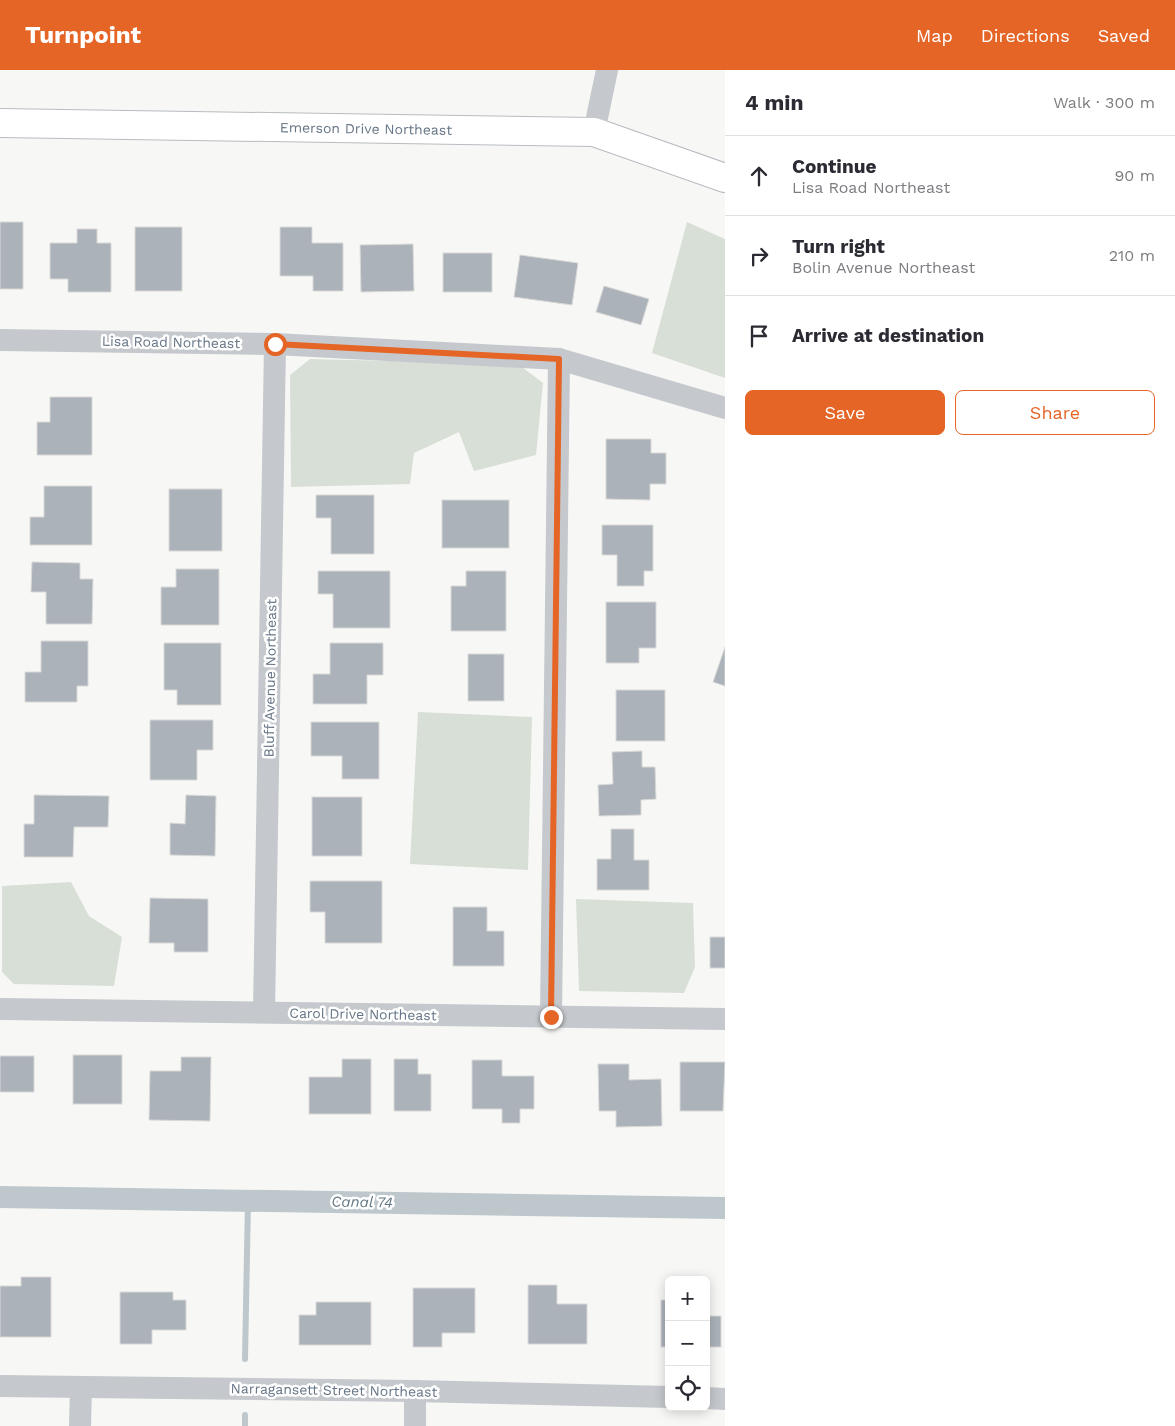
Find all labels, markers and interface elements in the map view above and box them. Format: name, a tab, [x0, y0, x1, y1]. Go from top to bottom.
text: Turnpoint	[25, 21, 141, 49]
text: Map	[916, 25, 953, 46]
text: Directions	[981, 25, 1070, 46]
text: Saved	[1098, 25, 1150, 46]
text: 4 min	[745, 90, 803, 115]
text: Walk · 300 m	[1053, 93, 1155, 112]
street label: Emerson Drive Northeast	[280, 119, 452, 138]
text: Continue	[792, 155, 876, 178]
icon: ahead	[745, 162, 773, 190]
text: 90 m	[1114, 166, 1155, 185]
text: Lisa Road Northeast	[792, 178, 950, 197]
text: Turn right	[792, 235, 885, 258]
icon: right	[745, 242, 773, 270]
text: 210 m	[1109, 246, 1155, 265]
text: Bolin Avenue Northeast	[792, 258, 975, 277]
icon: arrive	[745, 322, 773, 350]
text: Arrive at destination	[792, 324, 984, 347]
street label: Lisa Road Northeast	[102, 333, 240, 351]
route start	[264, 333, 287, 356]
button: Save	[745, 390, 945, 435]
button: Share	[955, 390, 1155, 435]
street label: Bluff Avenue Northeast	[261, 598, 279, 757]
street label: Carol Drive Northeast	[289, 1005, 437, 1023]
route end	[540, 1006, 563, 1029]
water label: Canal 74	[331, 1192, 393, 1212]
map controls	[665, 1276, 710, 1411]
button: +	[665, 1276, 710, 1321]
button: −	[665, 1321, 710, 1366]
button: locate	[665, 1366, 710, 1411]
street label: Narragansett Street Northeast	[231, 1380, 438, 1400]

